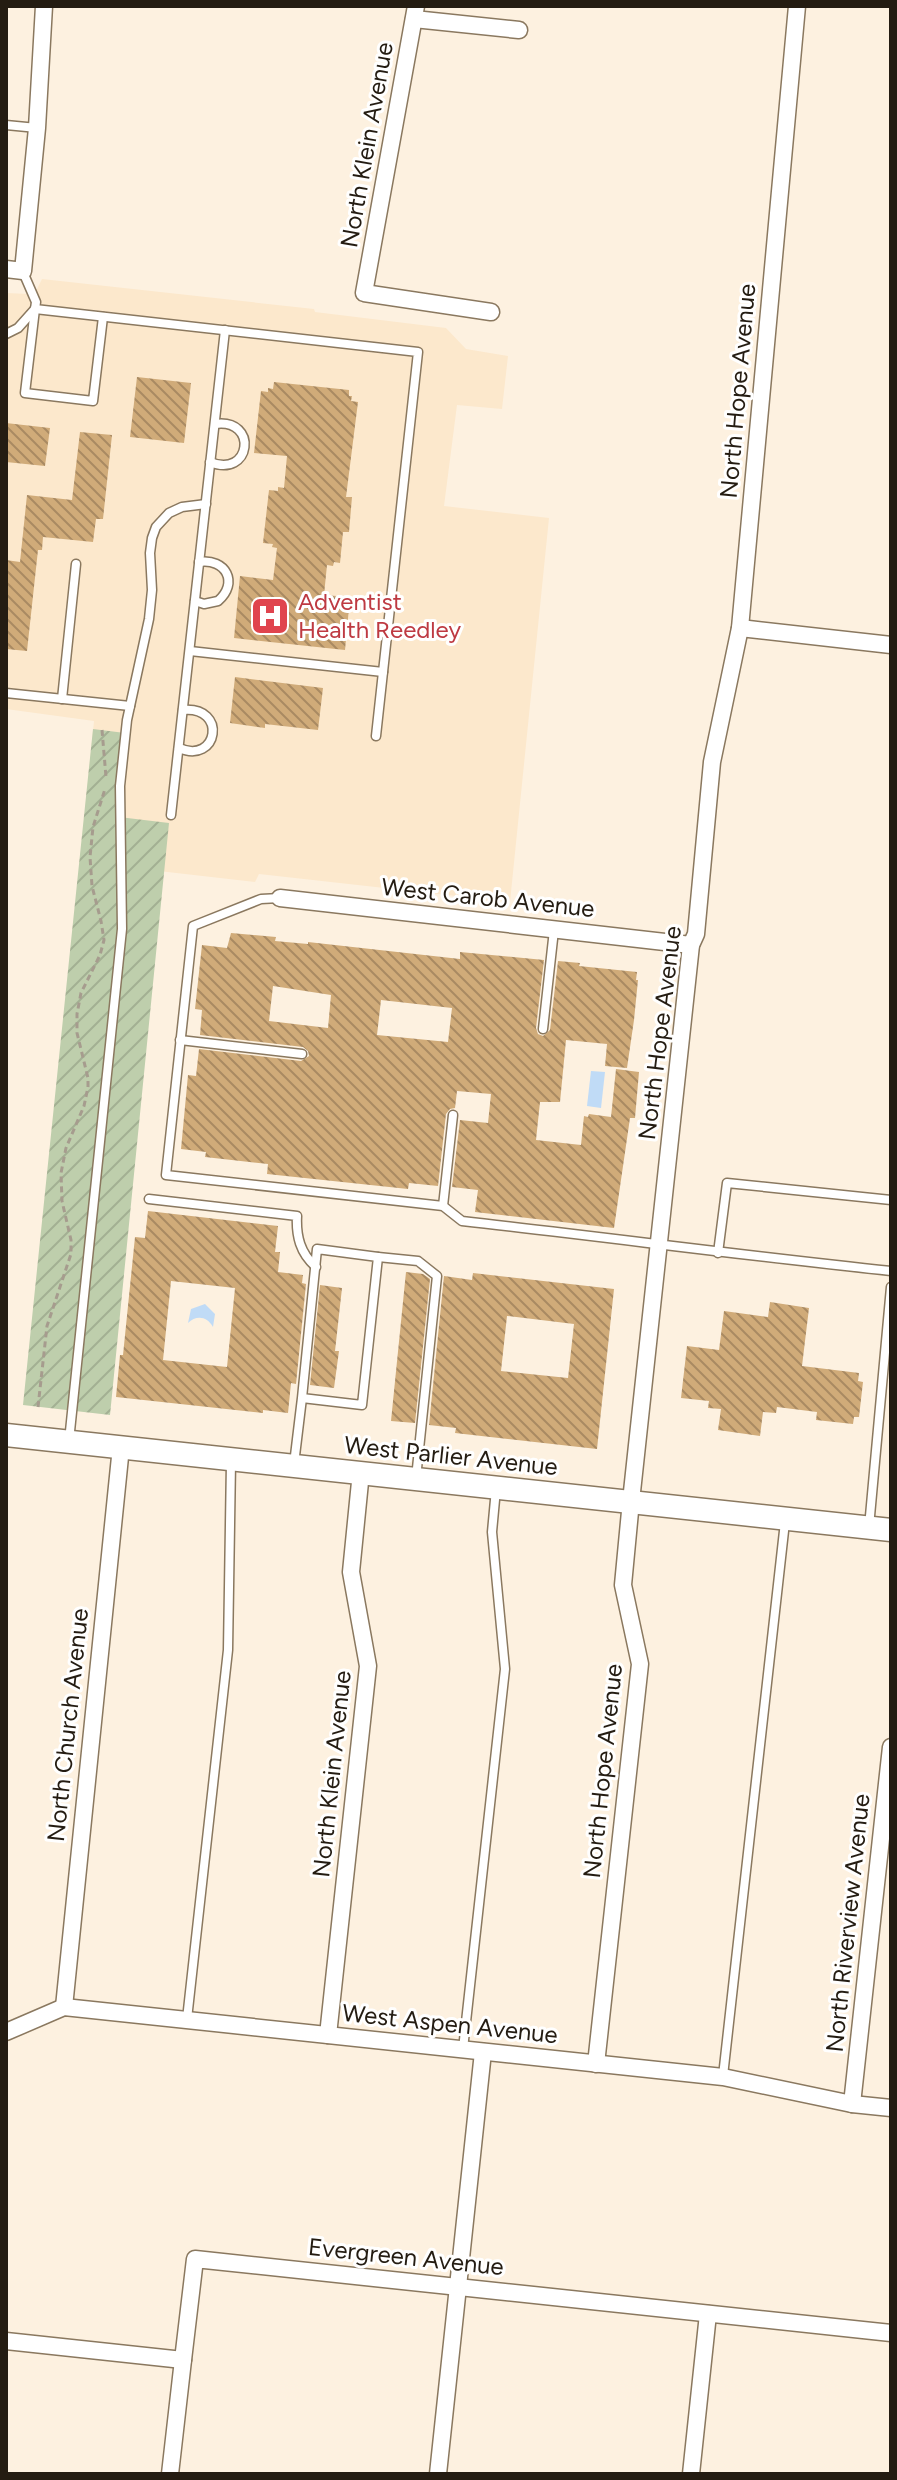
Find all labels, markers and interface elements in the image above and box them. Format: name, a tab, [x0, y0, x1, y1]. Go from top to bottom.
street label: North Klein Avenue	[334, 40, 399, 250]
street label: North Hope Avenue	[714, 282, 761, 499]
place label: Adventist Health Reedley	[298, 587, 461, 644]
hospital icon: Adventist Health Reedley	[249, 595, 291, 637]
street label: West Carob Avenue	[380, 872, 596, 923]
street label: North Hope Avenue	[632, 924, 687, 1142]
street label: West Parlier Avenue	[343, 1430, 559, 1481]
street label: North Church Avenue	[41, 1607, 94, 1843]
street label: North Hope Avenue	[577, 1662, 628, 1880]
street label: North Klein Avenue	[306, 1669, 357, 1879]
street label: North Riverview Avenue	[820, 1792, 875, 2054]
street label: West Aspen Avenue	[341, 1998, 559, 2049]
street label: Evergreen Avenue	[307, 2232, 505, 2281]

